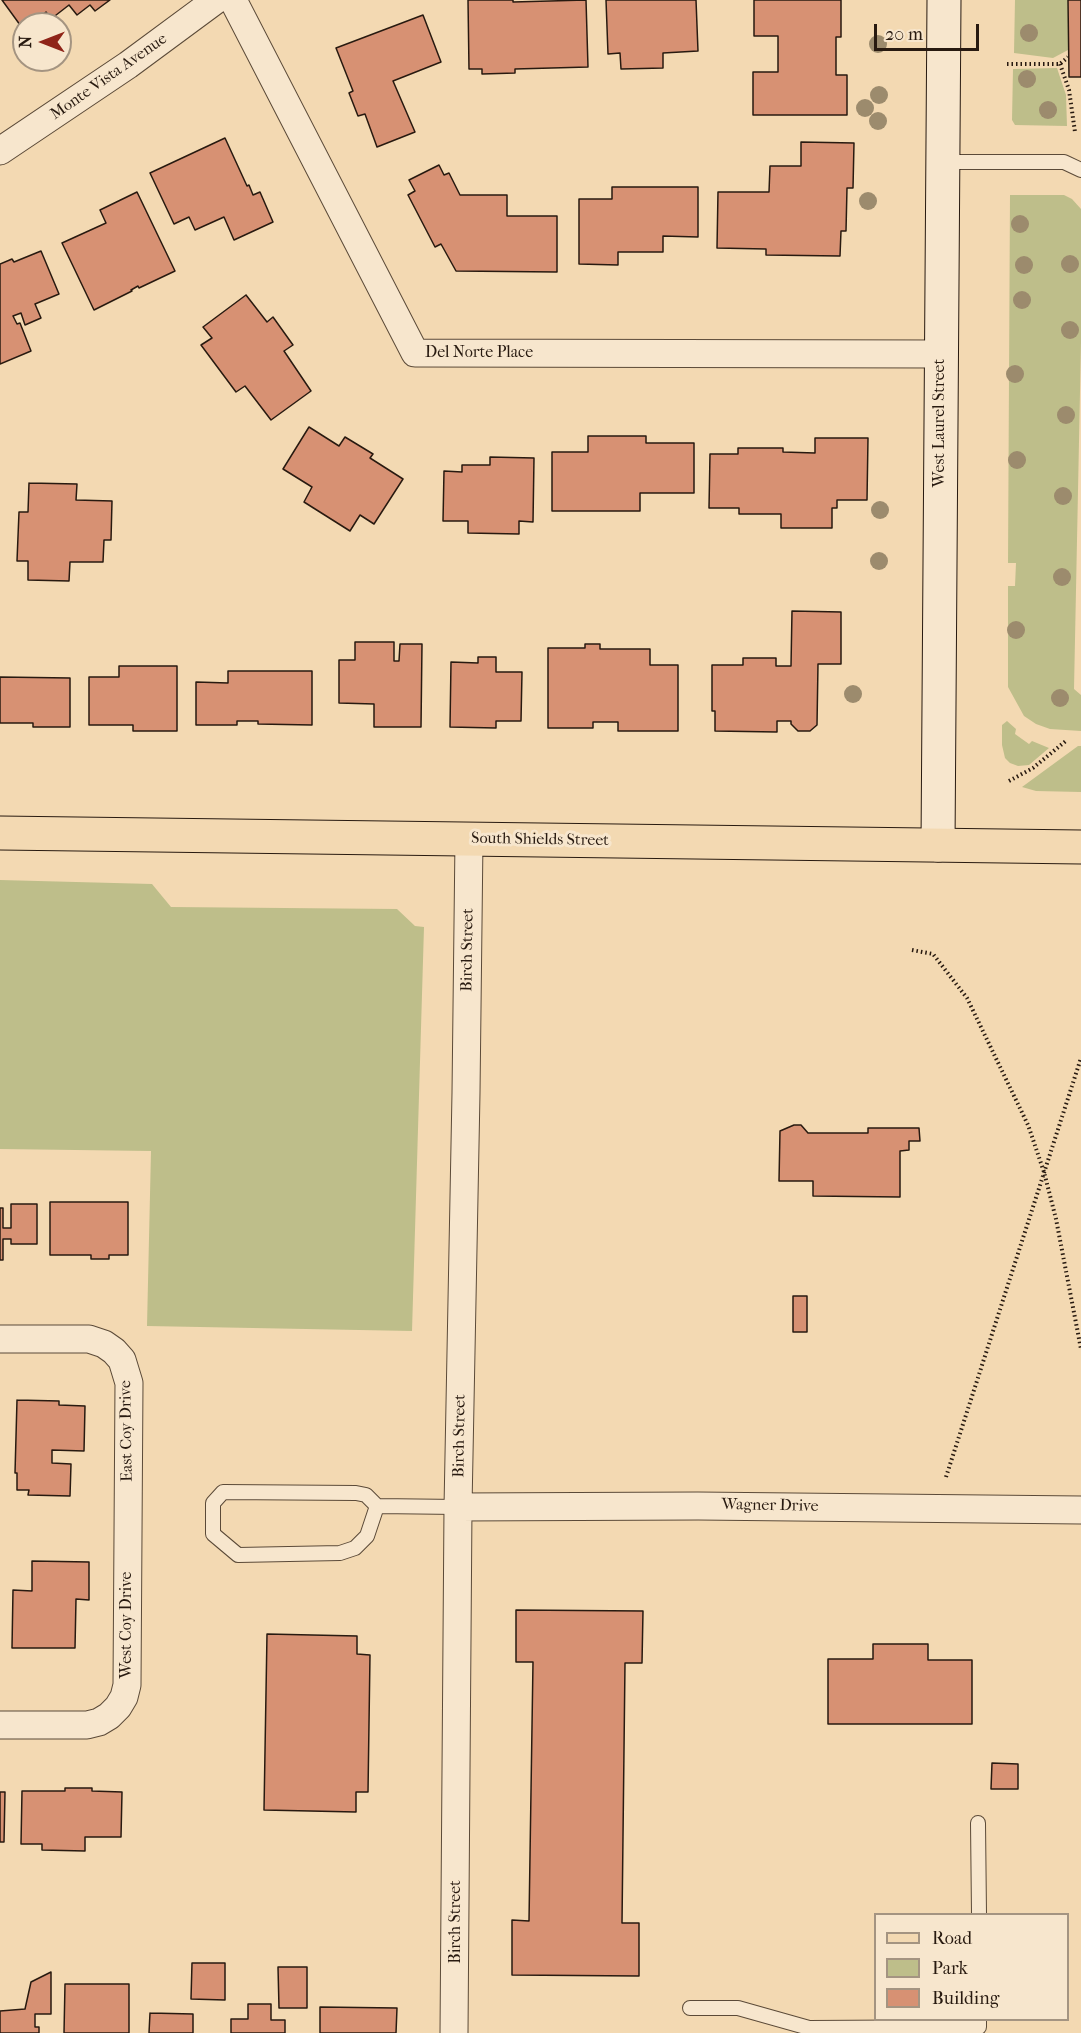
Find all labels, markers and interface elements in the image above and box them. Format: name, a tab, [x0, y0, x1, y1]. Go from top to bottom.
north arrow	[12, 12, 72, 72]
scale bar	[877, 12, 982, 50]
text: 20 m	[885, 24, 923, 45]
street label: Monte Vista Avenue	[47, 30, 171, 124]
text: N	[16, 36, 35, 48]
street label: Del Norte Place	[425, 343, 533, 363]
street label: West Laurel Street	[930, 359, 950, 487]
street label: South Shields Street	[471, 829, 609, 851]
street label: Birch Street	[458, 908, 478, 992]
street label: East Coy Drive	[117, 1380, 137, 1482]
street label: Birch Street	[450, 1394, 470, 1478]
street label: Wagner Drive	[721, 1496, 819, 1516]
street label: West Coy Drive	[117, 1571, 137, 1679]
street label: Birch Street	[446, 1880, 466, 1964]
legend	[874, 1913, 1069, 2021]
text: Road	[932, 1928, 972, 1949]
text: Park	[932, 1958, 968, 1979]
text: Building	[932, 1988, 999, 2009]

